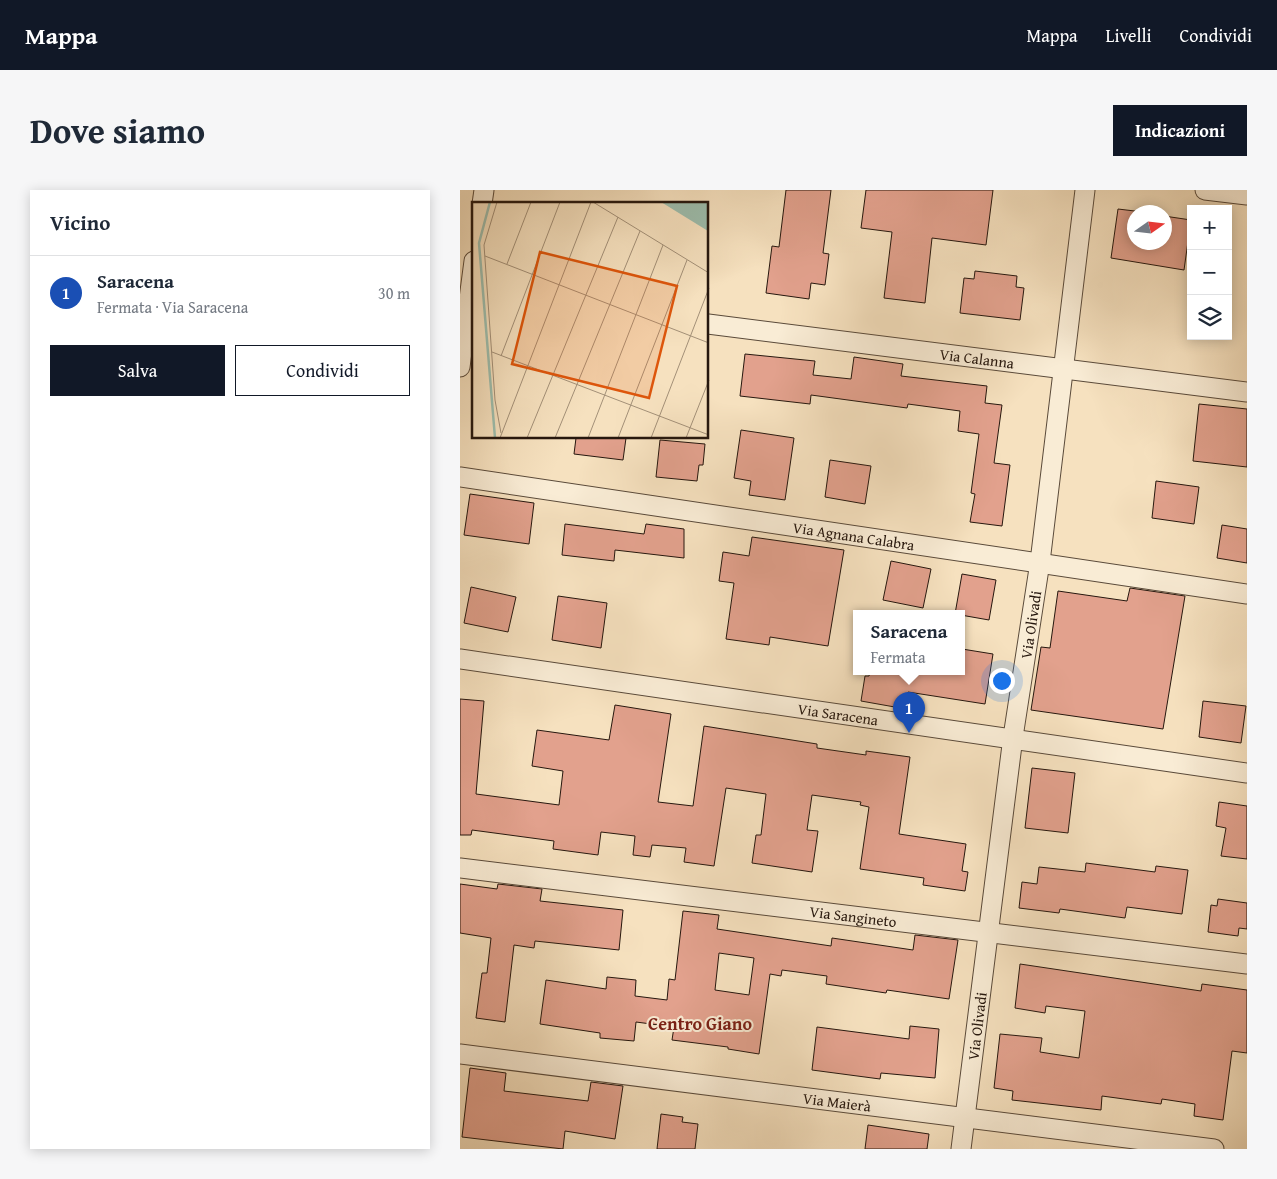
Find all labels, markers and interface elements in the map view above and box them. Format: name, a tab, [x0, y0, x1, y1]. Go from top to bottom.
text: Mappa	[25, 18, 98, 53]
text: Mappa	[1026, 22, 1078, 49]
text: Livelli	[1106, 22, 1152, 49]
text: Condividi	[1180, 22, 1252, 49]
text: Dove siamo	[30, 105, 205, 156]
button: Indicazioni	[1113, 105, 1247, 156]
inset map	[472, 202, 709, 439]
north arrow	[1127, 205, 1172, 250]
map controls	[1187, 205, 1232, 340]
button: +	[1187, 205, 1232, 250]
text: Vicino	[50, 207, 110, 238]
button: −	[1187, 250, 1232, 295]
text: Saracena	[97, 267, 174, 295]
text: 1	[62, 281, 70, 305]
text: 30 m	[378, 281, 410, 305]
text: Fermata · Via Saracena	[97, 295, 248, 319]
button: layers	[1187, 295, 1232, 340]
street label: Via Calanna	[938, 343, 1015, 373]
button: Salva	[50, 345, 225, 396]
button: Condividi	[235, 345, 410, 396]
street label: Via Agnana Calabra	[791, 516, 916, 555]
street label: Via Olivadi	[1015, 589, 1046, 660]
popup	[853, 610, 965, 675]
text: Saracena	[870, 617, 948, 645]
text: Fermata	[870, 645, 926, 669]
your location	[989, 668, 1015, 694]
pin: 1	[893, 692, 925, 733]
street label: Via Saracena	[796, 698, 880, 730]
street label: Via Sangineto	[808, 900, 898, 932]
street label: Via Olivadi	[962, 991, 991, 1061]
district label: Centro Giano	[648, 1010, 752, 1037]
street label: Via Maierà	[802, 1087, 872, 1116]

